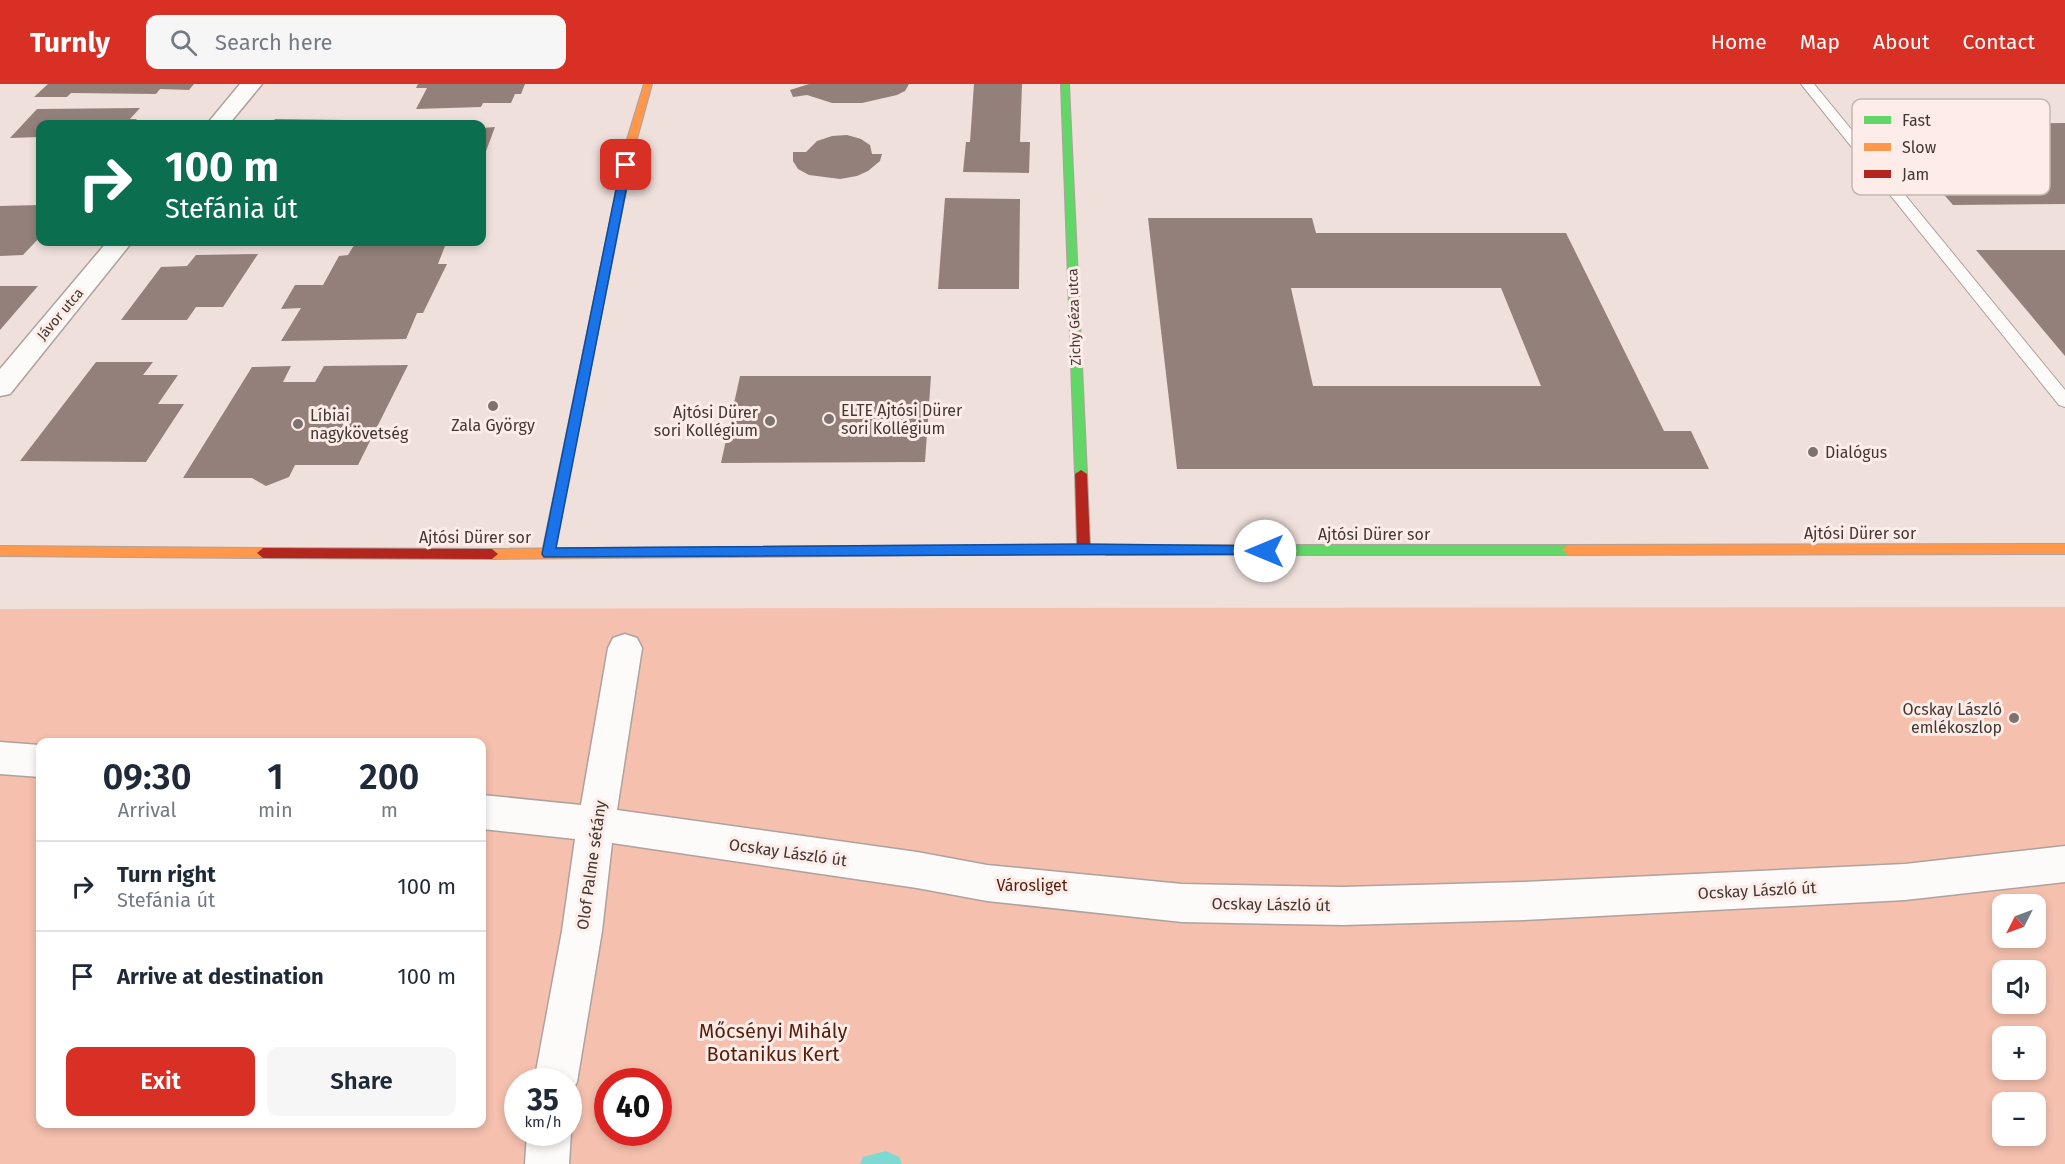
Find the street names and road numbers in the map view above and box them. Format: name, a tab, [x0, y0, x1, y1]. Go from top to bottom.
street label: Zichy Géza utca	[1064, 268, 1085, 366]
street label: Jávor utca	[34, 285, 87, 344]
street label: Ajtósi Dürer sor	[1804, 524, 1917, 543]
street label: Ajtósi Dürer sor	[1318, 525, 1431, 544]
street label: Ajtósi Dürer sor	[419, 528, 532, 547]
street label: Olof Palme sétány	[573, 799, 610, 931]
street label: Ocskay László út	[728, 835, 848, 870]
street label: Ocskay László út	[1697, 878, 1817, 903]
street label: Ocskay László út	[1211, 894, 1331, 915]

